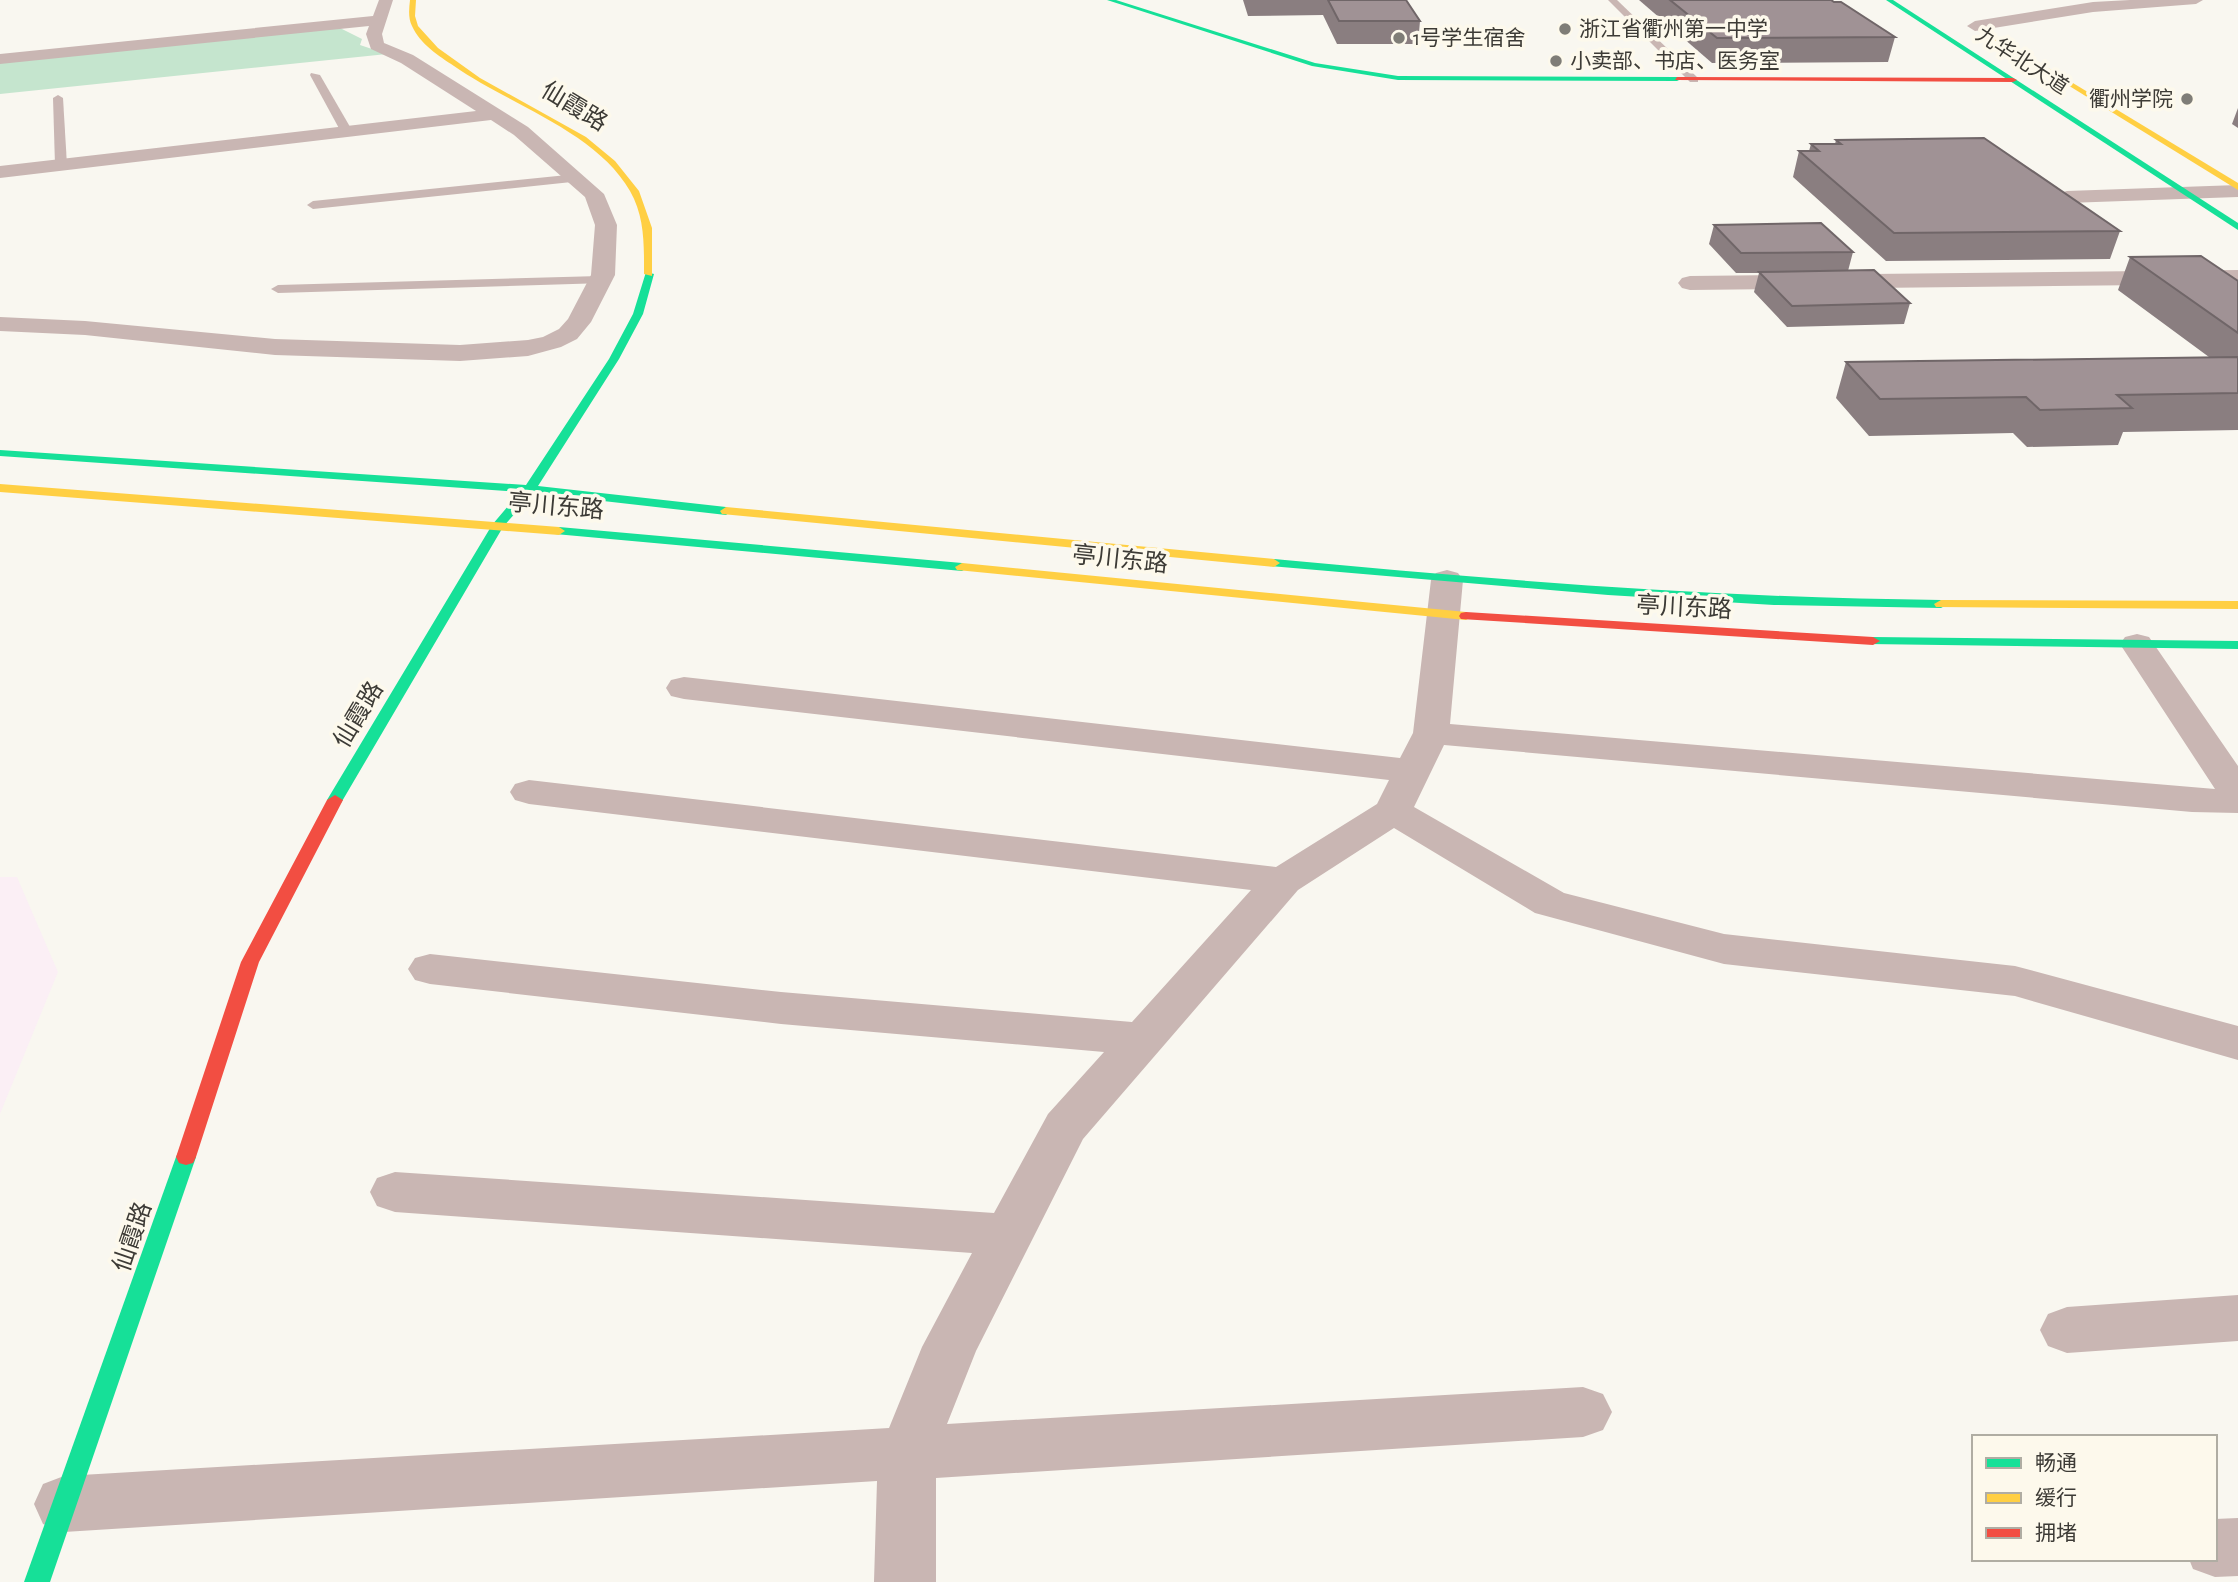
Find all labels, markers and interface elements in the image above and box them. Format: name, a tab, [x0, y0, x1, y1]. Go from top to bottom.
place label: 浙江省衢州第一中学	[1579, 18, 1768, 40]
marker: 浙江省衢州第一中学	[1557, 21, 1573, 37]
street label: 九华北大道	[1972, 23, 2072, 98]
place label: 1号学生宿舍	[1413, 27, 1525, 49]
marker: 1号学生宿舍	[1391, 30, 1407, 46]
place label: 小卖部、书店、医务室	[1570, 49, 1780, 72]
marker: 小卖部、书店、医务室	[1548, 53, 1564, 69]
street label: 仙霞路	[537, 76, 612, 136]
place label: 衢州学院	[2089, 88, 2173, 110]
marker: 衢州学院	[2179, 91, 2195, 107]
street label: 亭川东路	[507, 489, 605, 523]
street label: 亭川东路	[1071, 541, 1169, 577]
street label: 亭川东路	[1635, 592, 1733, 622]
street label: 仙霞路	[328, 677, 388, 752]
street label: 仙霞路	[108, 1198, 156, 1275]
legend	[1972, 1435, 2217, 1561]
text: 畅通	[2035, 1452, 2077, 1474]
text: 缓行	[2035, 1487, 2077, 1509]
text: 拥堵	[2035, 1522, 2077, 1544]

